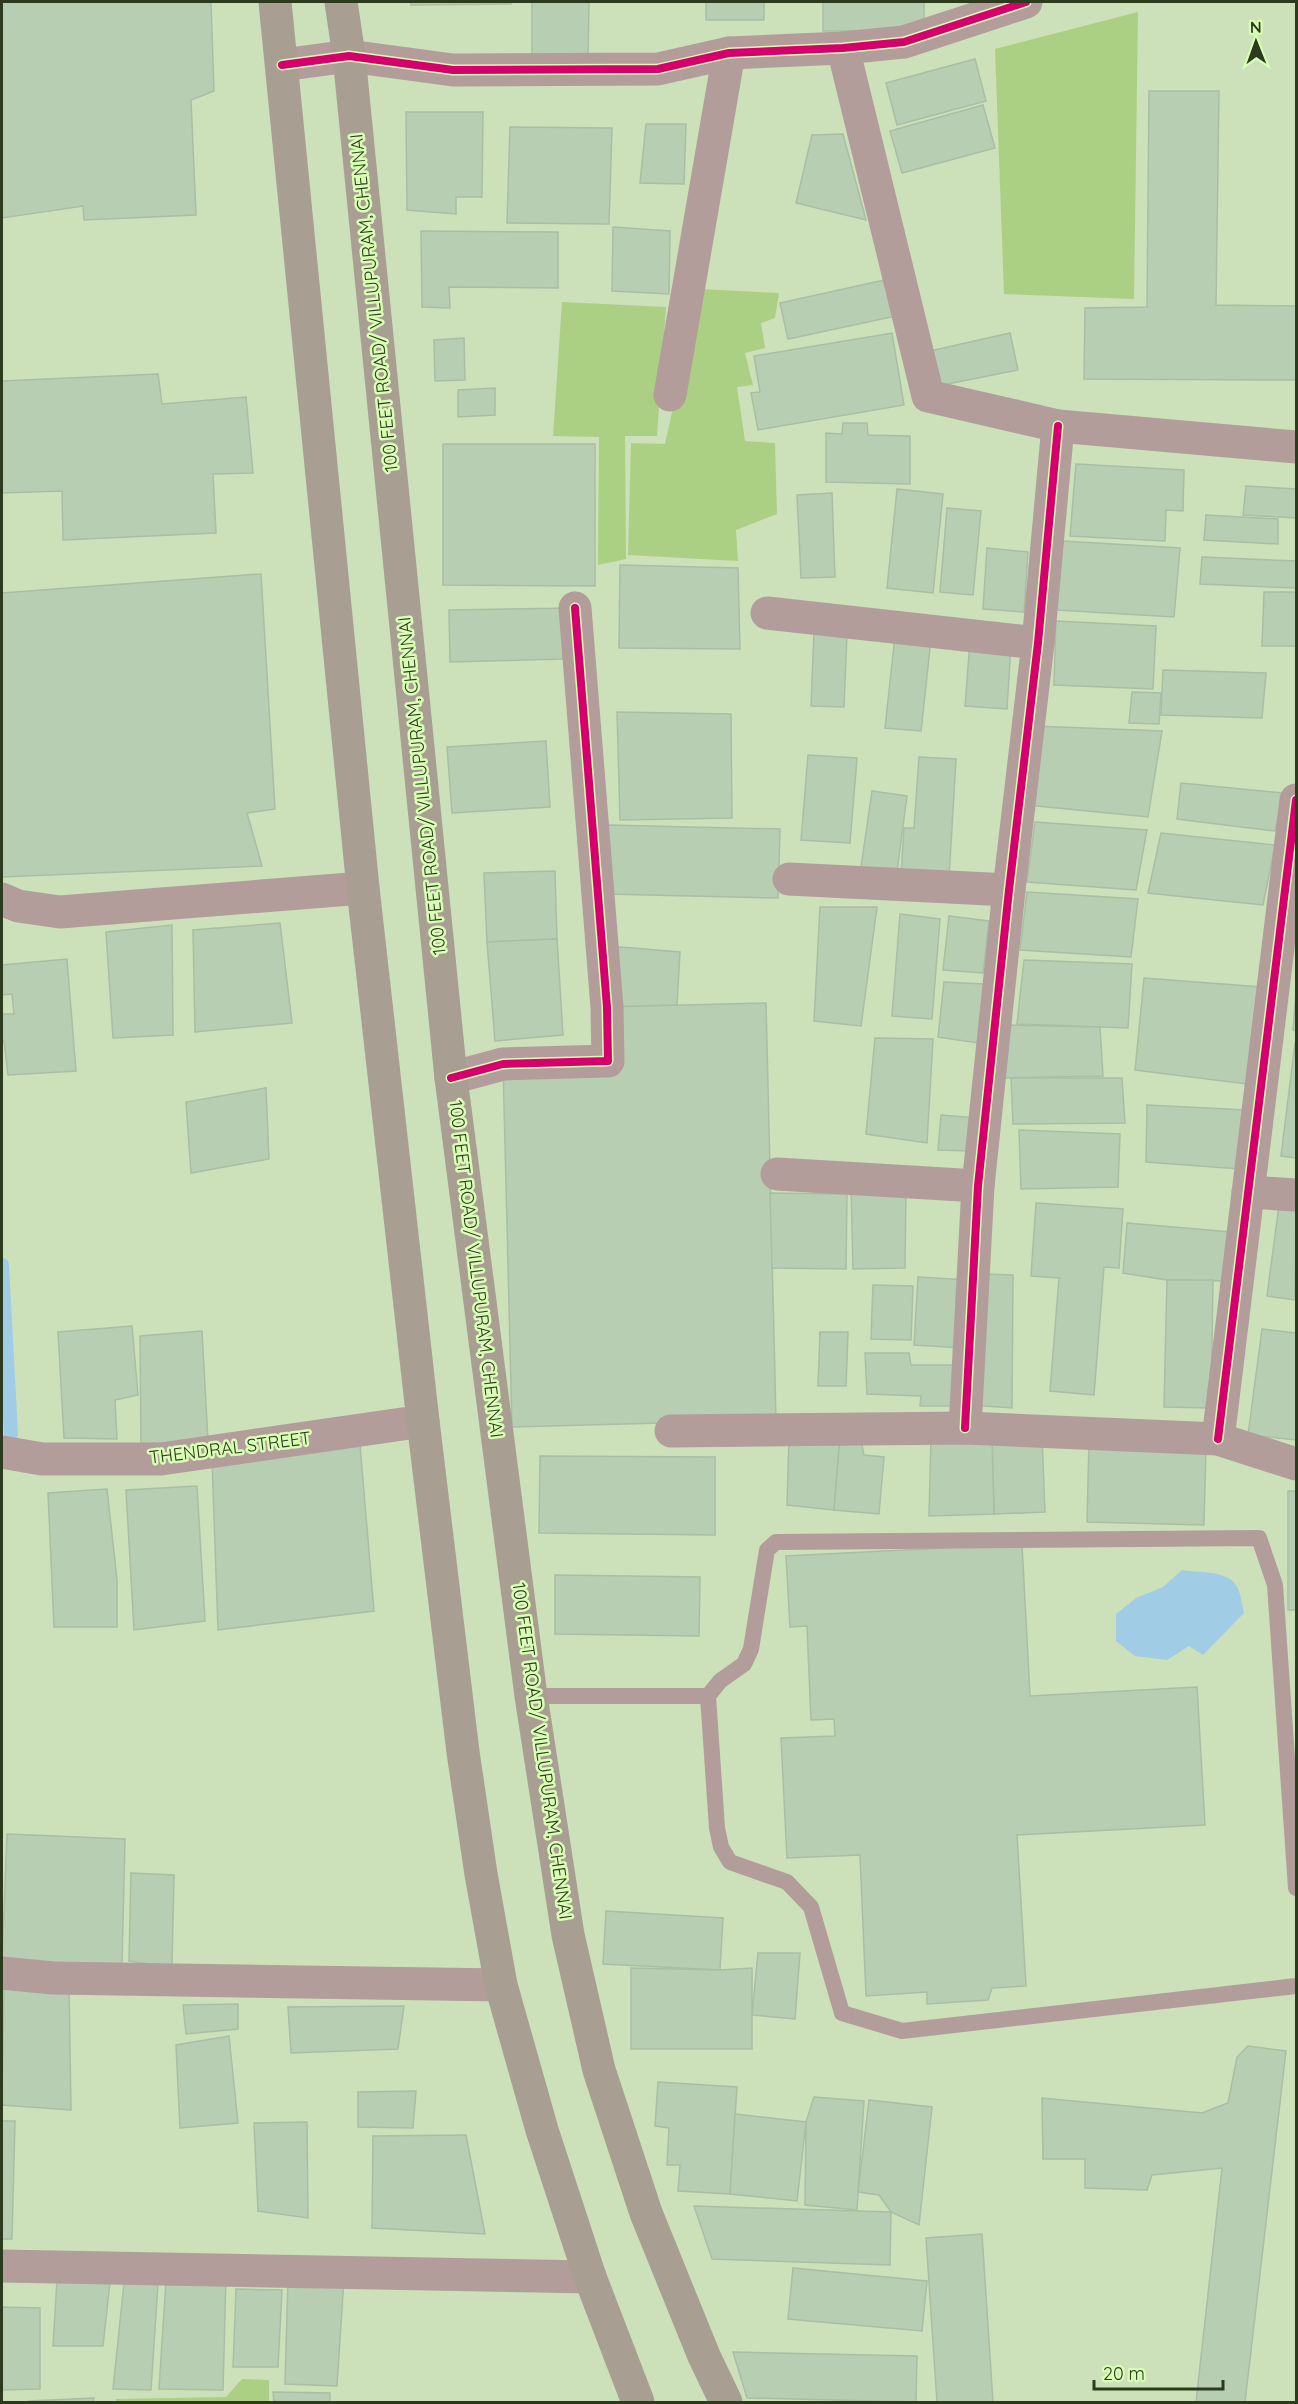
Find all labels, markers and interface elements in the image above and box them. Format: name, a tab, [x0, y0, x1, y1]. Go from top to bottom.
north arrow	[1226, 12, 1286, 72]
text: N	[1250, 17, 1262, 37]
street label: 100 FEET ROAD/ VILLUPURAM, CHENNAI	[344, 133, 403, 473]
street label: 100 FEET ROAD/ VILLUPURAM, CHENNAI	[392, 616, 451, 956]
street label: 100 FEET ROAD/ VILLUPURAM, CHENNAI	[444, 1099, 509, 1439]
street label: THENDRAL STREET	[148, 1426, 312, 1469]
street label: 100 FEET ROAD/ VILLUPURAM, CHENNAI	[507, 1581, 578, 1921]
scale bar	[1094, 2353, 1223, 2391]
text: 20 m	[1103, 2362, 1145, 2385]

